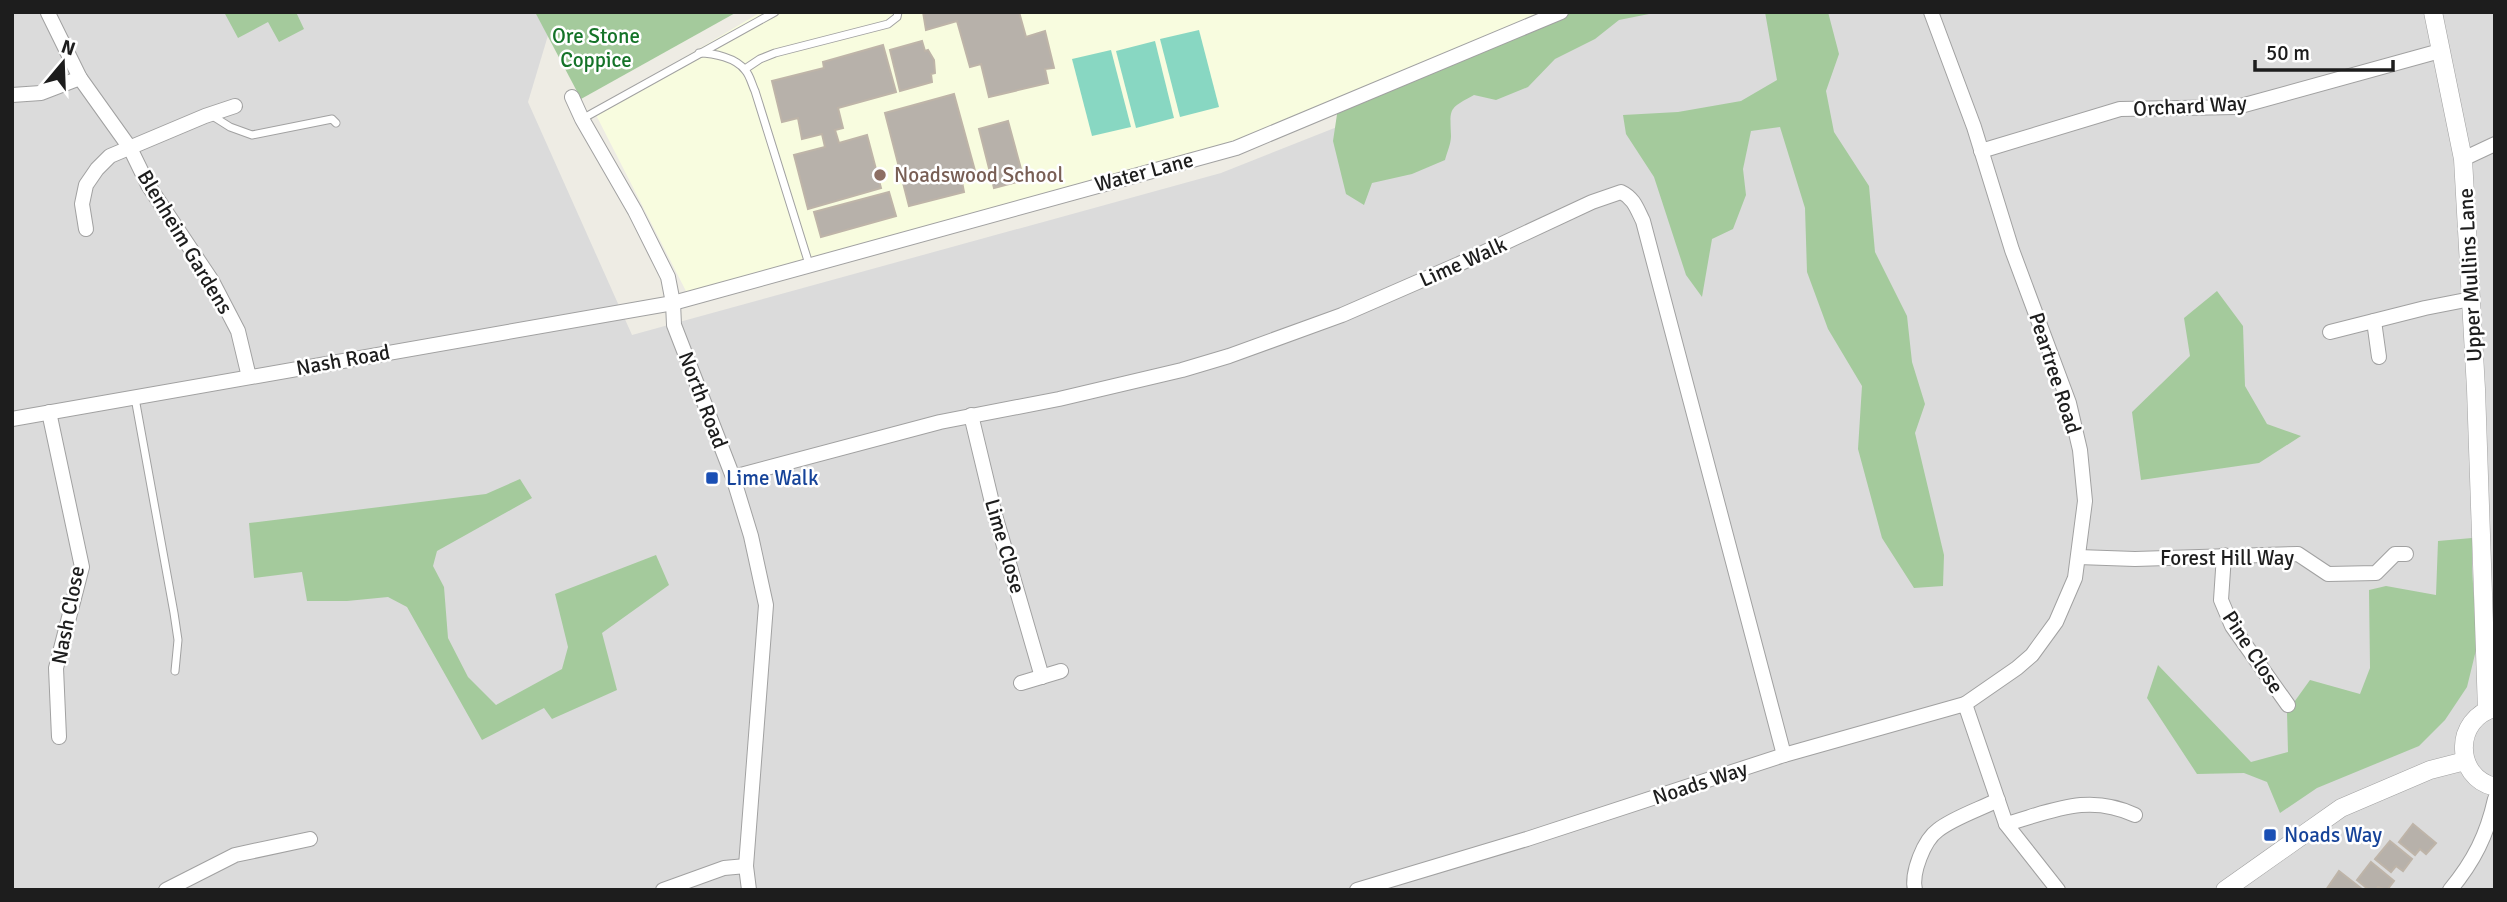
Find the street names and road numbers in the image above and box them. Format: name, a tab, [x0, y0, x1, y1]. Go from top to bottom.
street label: Orchard Way	[2133, 90, 2248, 122]
street label: Water Lane	[1092, 146, 1196, 198]
street label: Blenheim Gardens	[132, 165, 238, 319]
street label: Upper Mullins Lane	[2452, 187, 2488, 363]
street label: Lime Walk	[1415, 231, 1511, 293]
street label: Peartree Road	[2023, 309, 2087, 437]
street label: Nash Road	[294, 339, 392, 381]
street label: North Road	[673, 348, 733, 452]
street label: Lime Close	[979, 496, 1031, 596]
street label: Forest Hill Way	[2160, 545, 2294, 571]
street label: Nash Close	[46, 564, 90, 666]
street label: Pine Close	[2217, 606, 2289, 698]
street label: Noads Way	[1649, 755, 1751, 811]

